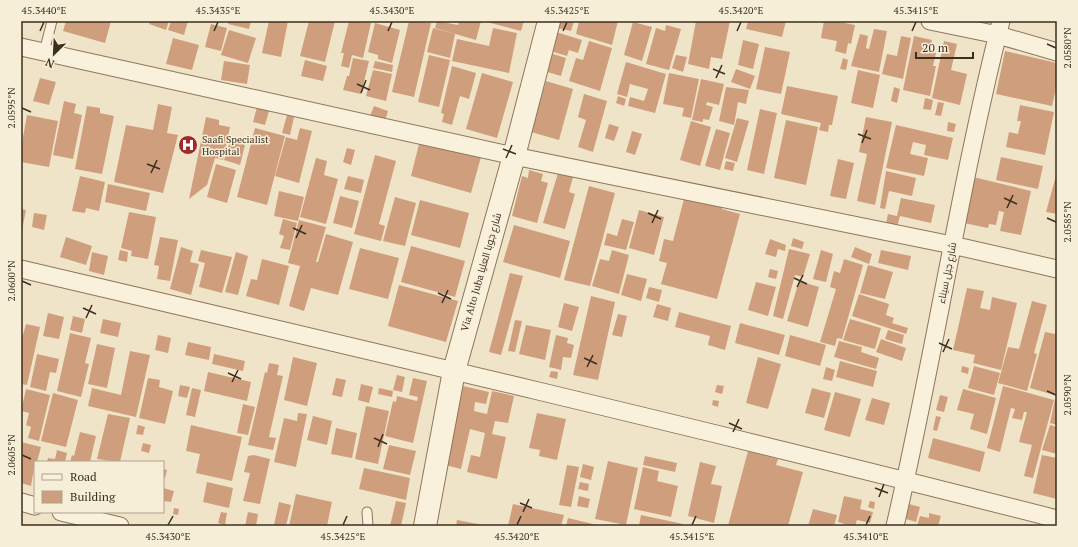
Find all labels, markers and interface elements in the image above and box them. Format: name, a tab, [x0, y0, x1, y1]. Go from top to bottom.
text: 45.3440°E	[22, 4, 67, 17]
text: 45.3435°E	[196, 4, 241, 17]
text: 45.3430°E	[370, 4, 415, 17]
text: 45.3425°E	[545, 4, 590, 17]
text: 45.3420°E	[719, 4, 764, 17]
text: 45.3415°E	[894, 4, 939, 17]
text: 2.0580°N	[1061, 27, 1074, 69]
north arrow	[34, 34, 74, 74]
scale bar	[916, 34, 973, 60]
text: 20 m	[922, 40, 949, 55]
text: N	[43, 55, 57, 71]
text: 2.0595°N	[5, 87, 18, 129]
place label: Saafi Specialist Hospital	[202, 133, 269, 158]
hospital icon: Saafi Specialist Hospital	[177, 134, 199, 156]
text: 2.0585°N	[1061, 201, 1074, 243]
street label: Via Alto Juba شارع جوبا العليا	[458, 211, 504, 333]
street label: شارع جبل سيناء	[935, 241, 959, 305]
text: 2.0600°N	[5, 260, 18, 302]
text: 2.0590°N	[1061, 374, 1074, 416]
text: 2.0605°N	[5, 434, 18, 476]
legend	[34, 461, 164, 513]
text: Road	[70, 469, 97, 484]
text: Building	[70, 489, 116, 504]
text: 45.3430°E	[146, 530, 191, 543]
text: 45.3425°E	[321, 530, 366, 543]
text: 45.3420°E	[495, 530, 540, 543]
text: 45.3415°E	[670, 530, 715, 543]
text: 45.3410°E	[844, 530, 889, 543]

